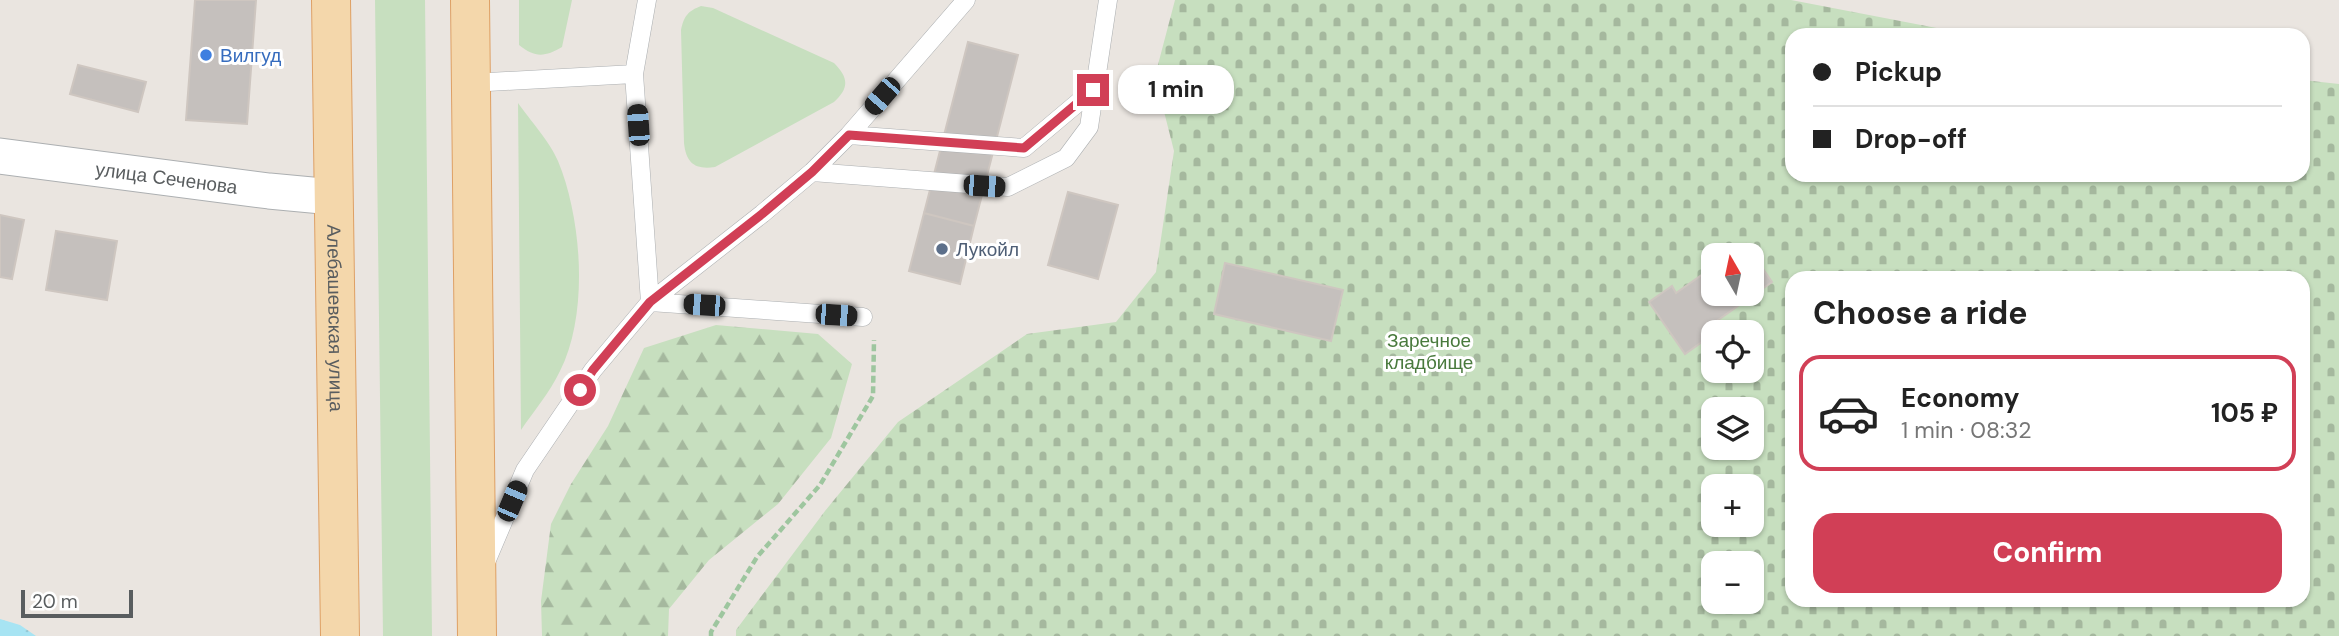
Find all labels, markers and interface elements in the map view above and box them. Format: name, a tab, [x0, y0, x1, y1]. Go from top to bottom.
place label: Вилгуд	[220, 43, 281, 68]
marker: Вилгуд	[198, 47, 214, 63]
text: Pickup	[1855, 55, 1942, 89]
callout: 1 min	[1118, 66, 1233, 114]
car	[861, 73, 904, 119]
route end	[1077, 74, 1109, 106]
text: 1 min	[1148, 74, 1204, 104]
car	[627, 103, 650, 147]
text: Drop-off	[1855, 122, 1967, 156]
street label: улица Сеченова	[94, 156, 240, 199]
car	[963, 174, 1006, 198]
street label: Алебашевская улица	[322, 224, 349, 412]
place label: Лукойл	[956, 237, 1019, 262]
marker: Лукойл	[934, 241, 950, 257]
north arrow	[1701, 243, 1764, 306]
map controls	[1701, 243, 1764, 614]
text: Choose a ride	[1813, 292, 2028, 334]
car	[683, 293, 726, 317]
car	[815, 303, 858, 327]
button: locate	[1701, 320, 1764, 383]
park label: Заречное кладбище	[1385, 328, 1473, 375]
route start	[564, 374, 596, 406]
text: Economy	[1901, 381, 2019, 415]
icon: car	[1817, 382, 1880, 445]
text: 105 ₽	[2211, 396, 2278, 430]
button: layers	[1701, 397, 1764, 460]
text: 1 min · 08:32	[1901, 415, 2032, 445]
button: +	[1701, 474, 1764, 537]
car	[495, 478, 530, 524]
button: Confirm	[1813, 513, 2282, 593]
button: −	[1701, 551, 1764, 614]
scale bar	[21, 587, 133, 619]
text: 20 m	[32, 589, 78, 614]

